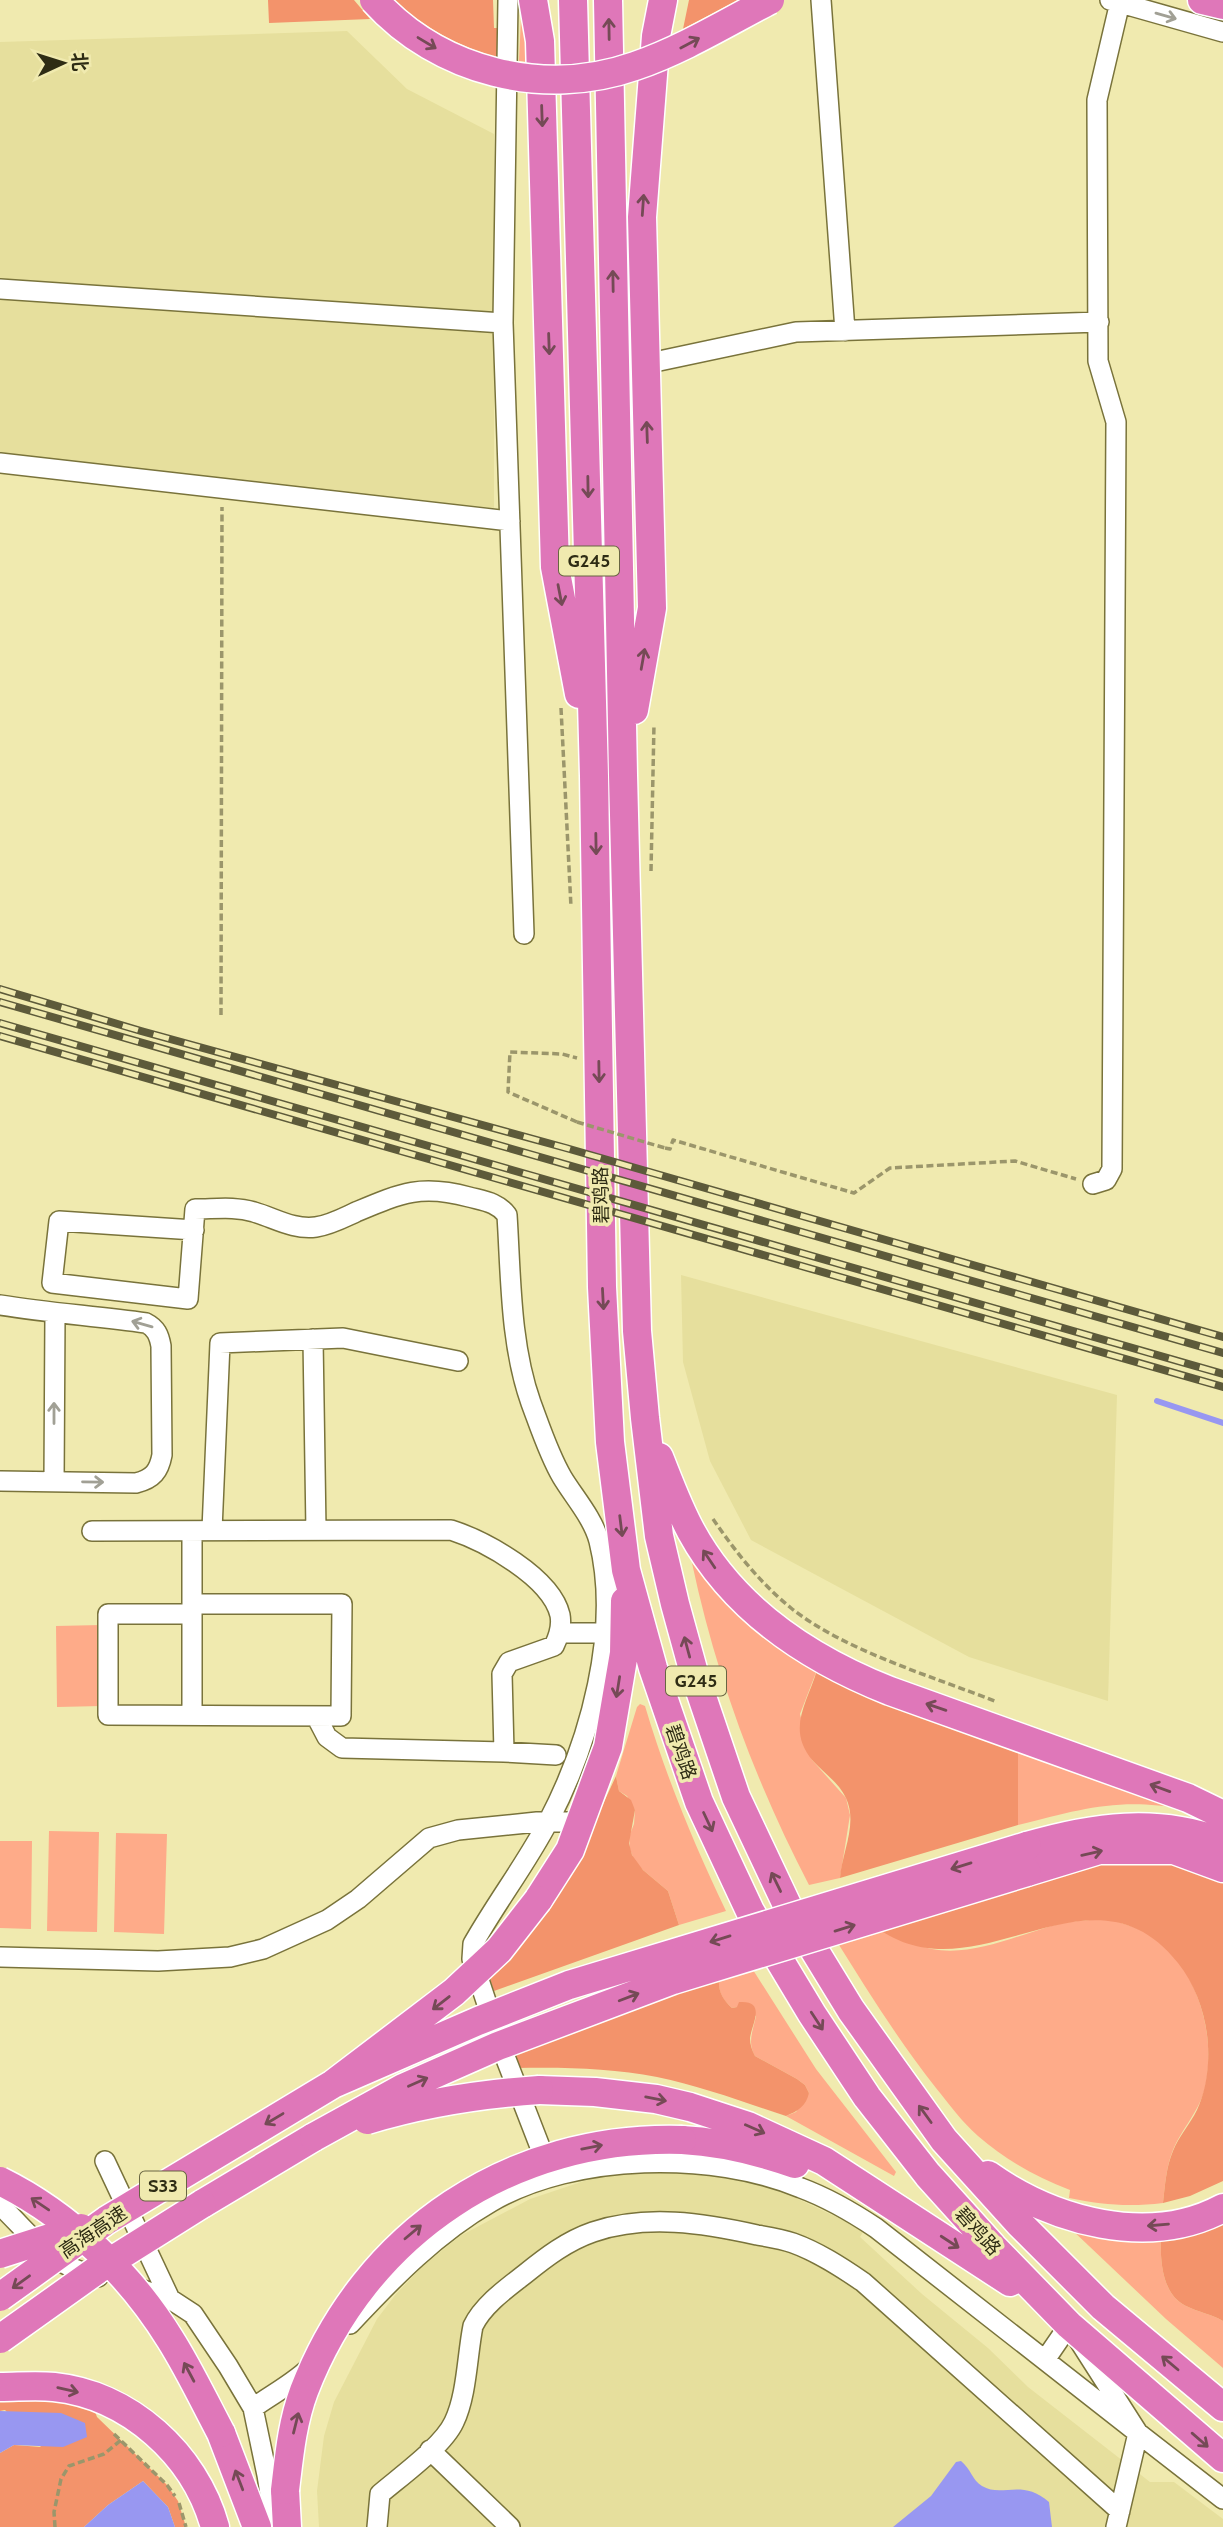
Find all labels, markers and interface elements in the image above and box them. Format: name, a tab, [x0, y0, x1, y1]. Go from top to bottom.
one-way arrow	[1155, 10, 1177, 23]
one-way arrow	[602, 18, 616, 41]
north arrow	[28, 28, 98, 98]
one-way arrow	[679, 35, 700, 49]
one-way arrow	[416, 36, 436, 50]
text: 北	[67, 52, 92, 72]
one-way arrow	[536, 105, 549, 128]
one-way arrow	[637, 194, 650, 217]
one-way arrow	[606, 270, 620, 293]
one-way arrow	[542, 332, 555, 355]
one-way arrow	[640, 421, 654, 444]
one-way arrow	[581, 475, 594, 498]
road number: G245	[559, 546, 619, 576]
one-way arrow	[554, 583, 568, 606]
one-way arrow	[637, 648, 650, 671]
one-way arrow	[589, 833, 602, 856]
one-way arrow	[592, 1060, 606, 1083]
street label: 碧鸡路	[589, 1166, 613, 1224]
one-way arrow	[596, 1287, 609, 1310]
one-way arrow	[132, 1317, 154, 1330]
one-way arrow	[47, 1402, 61, 1425]
one-way arrow	[81, 1475, 104, 1489]
one-way arrow	[614, 1514, 627, 1537]
one-way arrow	[702, 1550, 716, 1569]
one-way arrow	[679, 1636, 692, 1658]
road number: G245	[666, 1666, 726, 1696]
one-way arrow	[611, 1675, 624, 1698]
one-way arrow	[925, 1700, 947, 1713]
street label: 碧鸡路	[661, 1721, 701, 1783]
one-way arrow	[1150, 1781, 1172, 1793]
one-way arrow	[702, 1811, 715, 1832]
one-way arrow	[1080, 1846, 1103, 1859]
one-way arrow	[951, 1861, 973, 1873]
one-way arrow	[769, 1872, 783, 1893]
one-way arrow	[834, 1920, 856, 1933]
one-way arrow	[709, 1934, 731, 1947]
one-way arrow	[617, 1990, 639, 2002]
one-way arrow	[432, 1995, 450, 2010]
one-way arrow	[810, 2010, 824, 2030]
one-way arrow	[407, 2075, 428, 2088]
one-way arrow	[644, 2093, 667, 2107]
one-way arrow	[918, 2105, 933, 2124]
one-way arrow	[265, 2113, 285, 2127]
one-way arrow	[743, 2124, 765, 2137]
one-way arrow	[580, 2140, 603, 2153]
road number: S33	[140, 2172, 186, 2200]
one-way arrow	[30, 2197, 50, 2211]
street label: 高海高速	[55, 2201, 131, 2263]
street label: 碧鸡路	[950, 2202, 1006, 2260]
one-way arrow	[1147, 2219, 1169, 2232]
one-way arrow	[404, 2224, 422, 2240]
one-way arrow	[939, 2235, 959, 2249]
one-way arrow	[12, 2275, 31, 2289]
one-way arrow	[1162, 2355, 1180, 2371]
one-way arrow	[182, 2363, 196, 2383]
one-way arrow	[56, 2383, 79, 2397]
one-way arrow	[290, 2412, 303, 2435]
one-way arrow	[1191, 2432, 1209, 2448]
one-way arrow	[232, 2470, 244, 2491]

